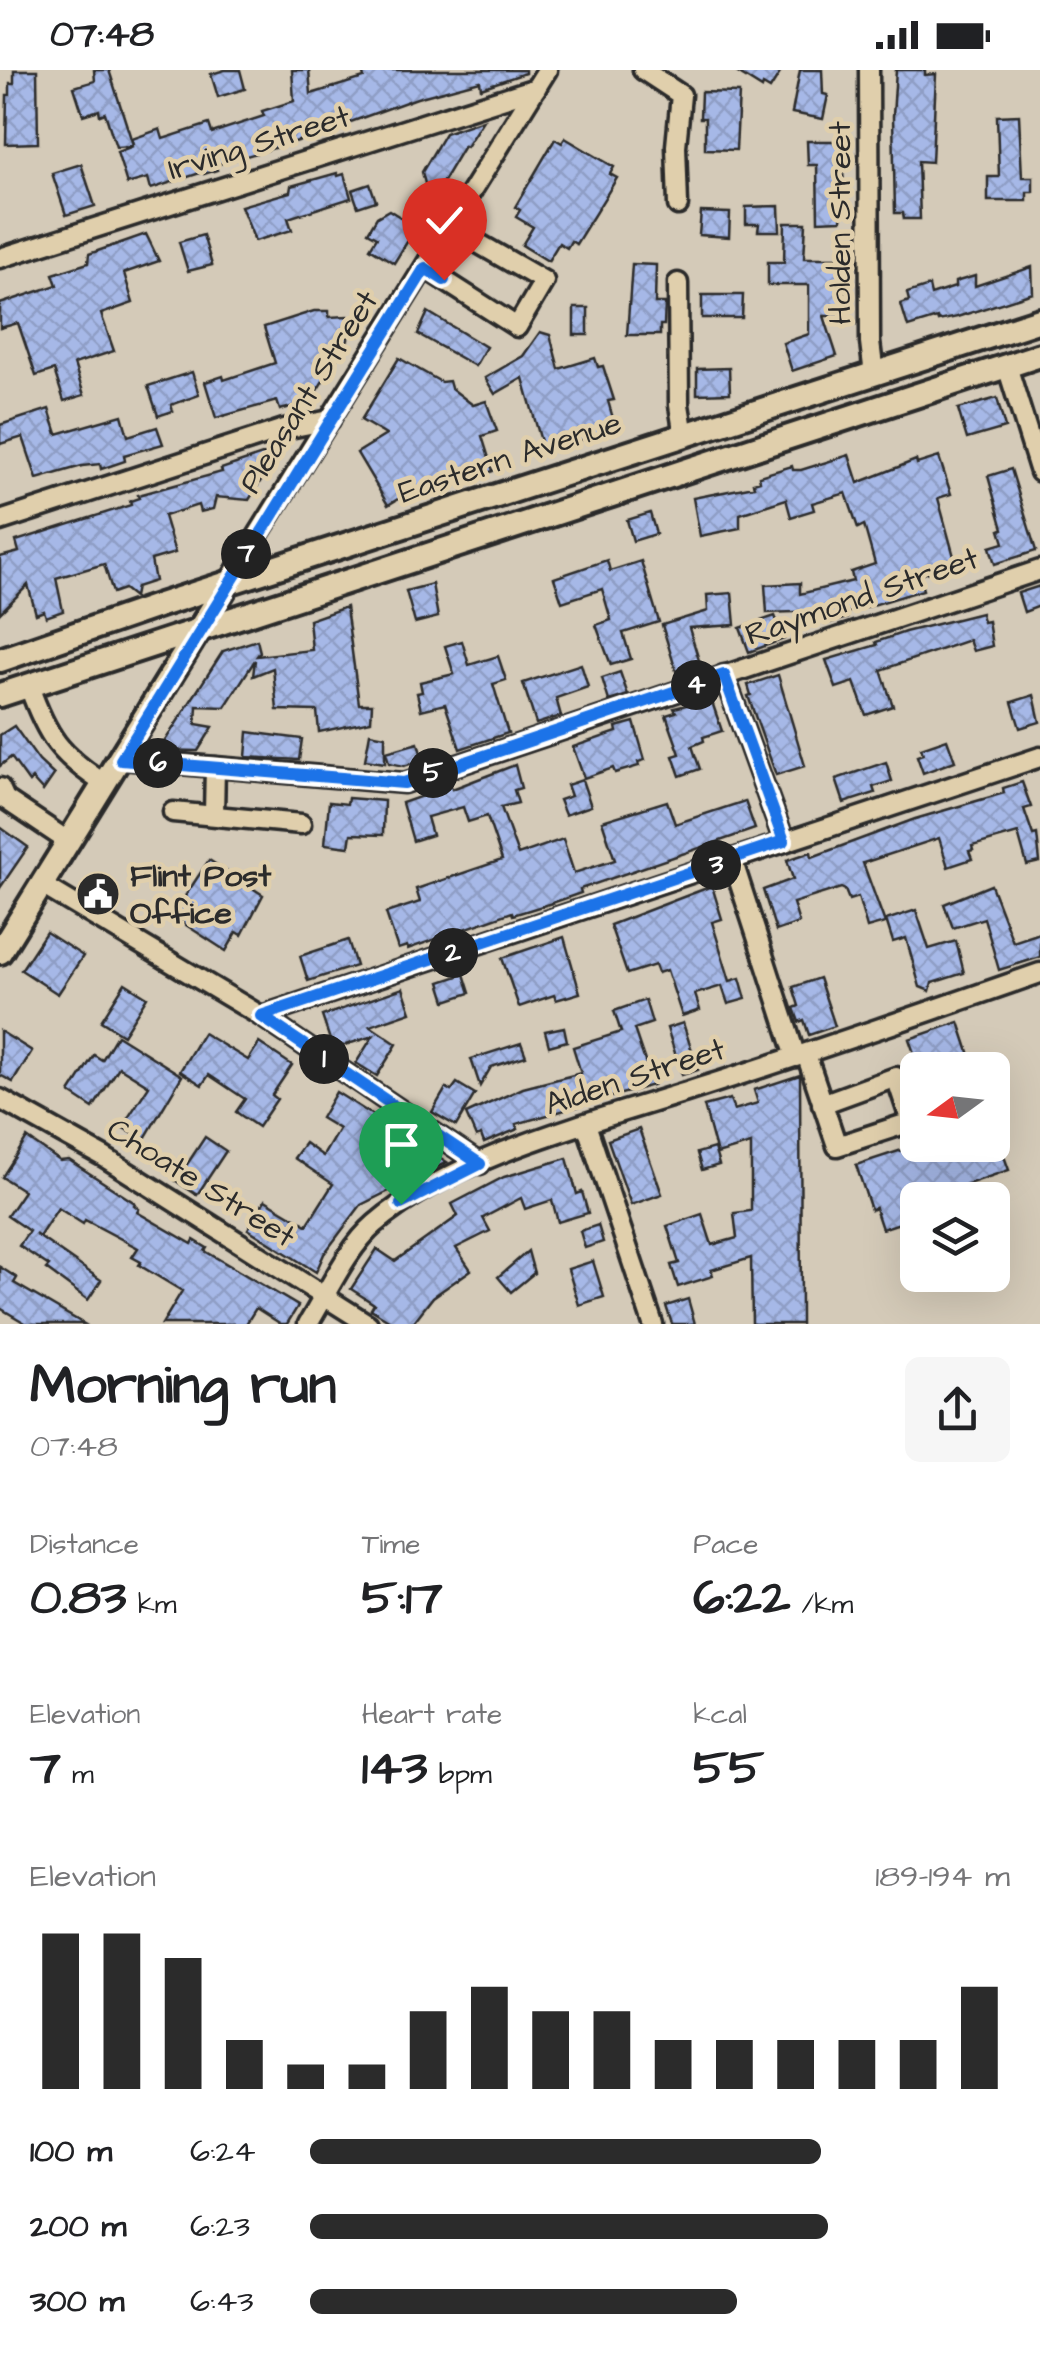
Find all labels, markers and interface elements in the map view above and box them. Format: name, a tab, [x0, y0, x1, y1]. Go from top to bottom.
text: 07:48	[50, 9, 154, 61]
street label: Irving Street	[163, 94, 356, 192]
street label: Holden Street	[818, 121, 863, 325]
pin	[402, 178, 487, 281]
icon: check	[417, 193, 472, 248]
street label: Pleasant Street	[228, 282, 390, 502]
street label: Eastern Avenue	[393, 401, 627, 515]
pin: 7	[221, 529, 271, 579]
text: 7	[237, 534, 255, 573]
street label: Raymond Street	[740, 536, 985, 658]
pin: 4	[671, 660, 721, 710]
text: 4	[686, 665, 706, 704]
pin: 6	[133, 738, 183, 788]
text: 6	[149, 743, 167, 782]
pin: 5	[408, 748, 458, 798]
text: 5	[423, 753, 443, 792]
pin: 3	[691, 840, 741, 890]
text: 3	[709, 845, 723, 884]
place label: Flint Post Office	[130, 854, 272, 936]
public building icon: Flint Post Office	[75, 871, 121, 917]
pin: 2	[428, 928, 478, 978]
text: 2	[445, 933, 461, 972]
street label: Alden Street	[539, 1027, 731, 1127]
pin: 1	[299, 1034, 349, 1084]
text: 1	[322, 1039, 326, 1078]
north arrow	[900, 1052, 1010, 1162]
map controls	[900, 1052, 1010, 1292]
pin	[359, 1102, 444, 1205]
street label: Choate Street	[98, 1107, 304, 1259]
icon: arrive	[374, 1117, 429, 1172]
button: layers	[900, 1182, 1010, 1292]
text: Morning run	[30, 1348, 336, 1424]
button: share	[905, 1357, 1010, 1462]
text: 07:48	[30, 1424, 118, 1469]
text: Distance	[30, 1525, 139, 1564]
text: Time	[362, 1525, 420, 1564]
text: Pace	[693, 1525, 758, 1564]
text: 0.83	[30, 1564, 126, 1633]
text: 5:17	[362, 1564, 443, 1633]
text: 6:22	[693, 1564, 790, 1633]
text: km	[126, 1585, 177, 1624]
text: /km	[790, 1585, 853, 1624]
text: Elevation	[30, 1695, 140, 1734]
text: Heart rate	[362, 1695, 502, 1734]
text: kcal	[693, 1695, 747, 1734]
text: 7	[30, 1734, 61, 1803]
text: 143	[362, 1734, 428, 1803]
text: 55	[693, 1734, 764, 1803]
text: m	[61, 1755, 94, 1794]
text: bpm	[428, 1755, 492, 1794]
text: Elevation	[30, 1854, 156, 1899]
text: 189–194 m	[875, 1854, 1010, 1899]
text: 100 m	[30, 2129, 112, 2174]
text: 6:24	[190, 2129, 256, 2174]
text: 200 m	[30, 2204, 126, 2249]
text: 6:23	[190, 2204, 250, 2249]
text: 300 m	[30, 2279, 124, 2324]
text: 6:43	[190, 2279, 253, 2324]

